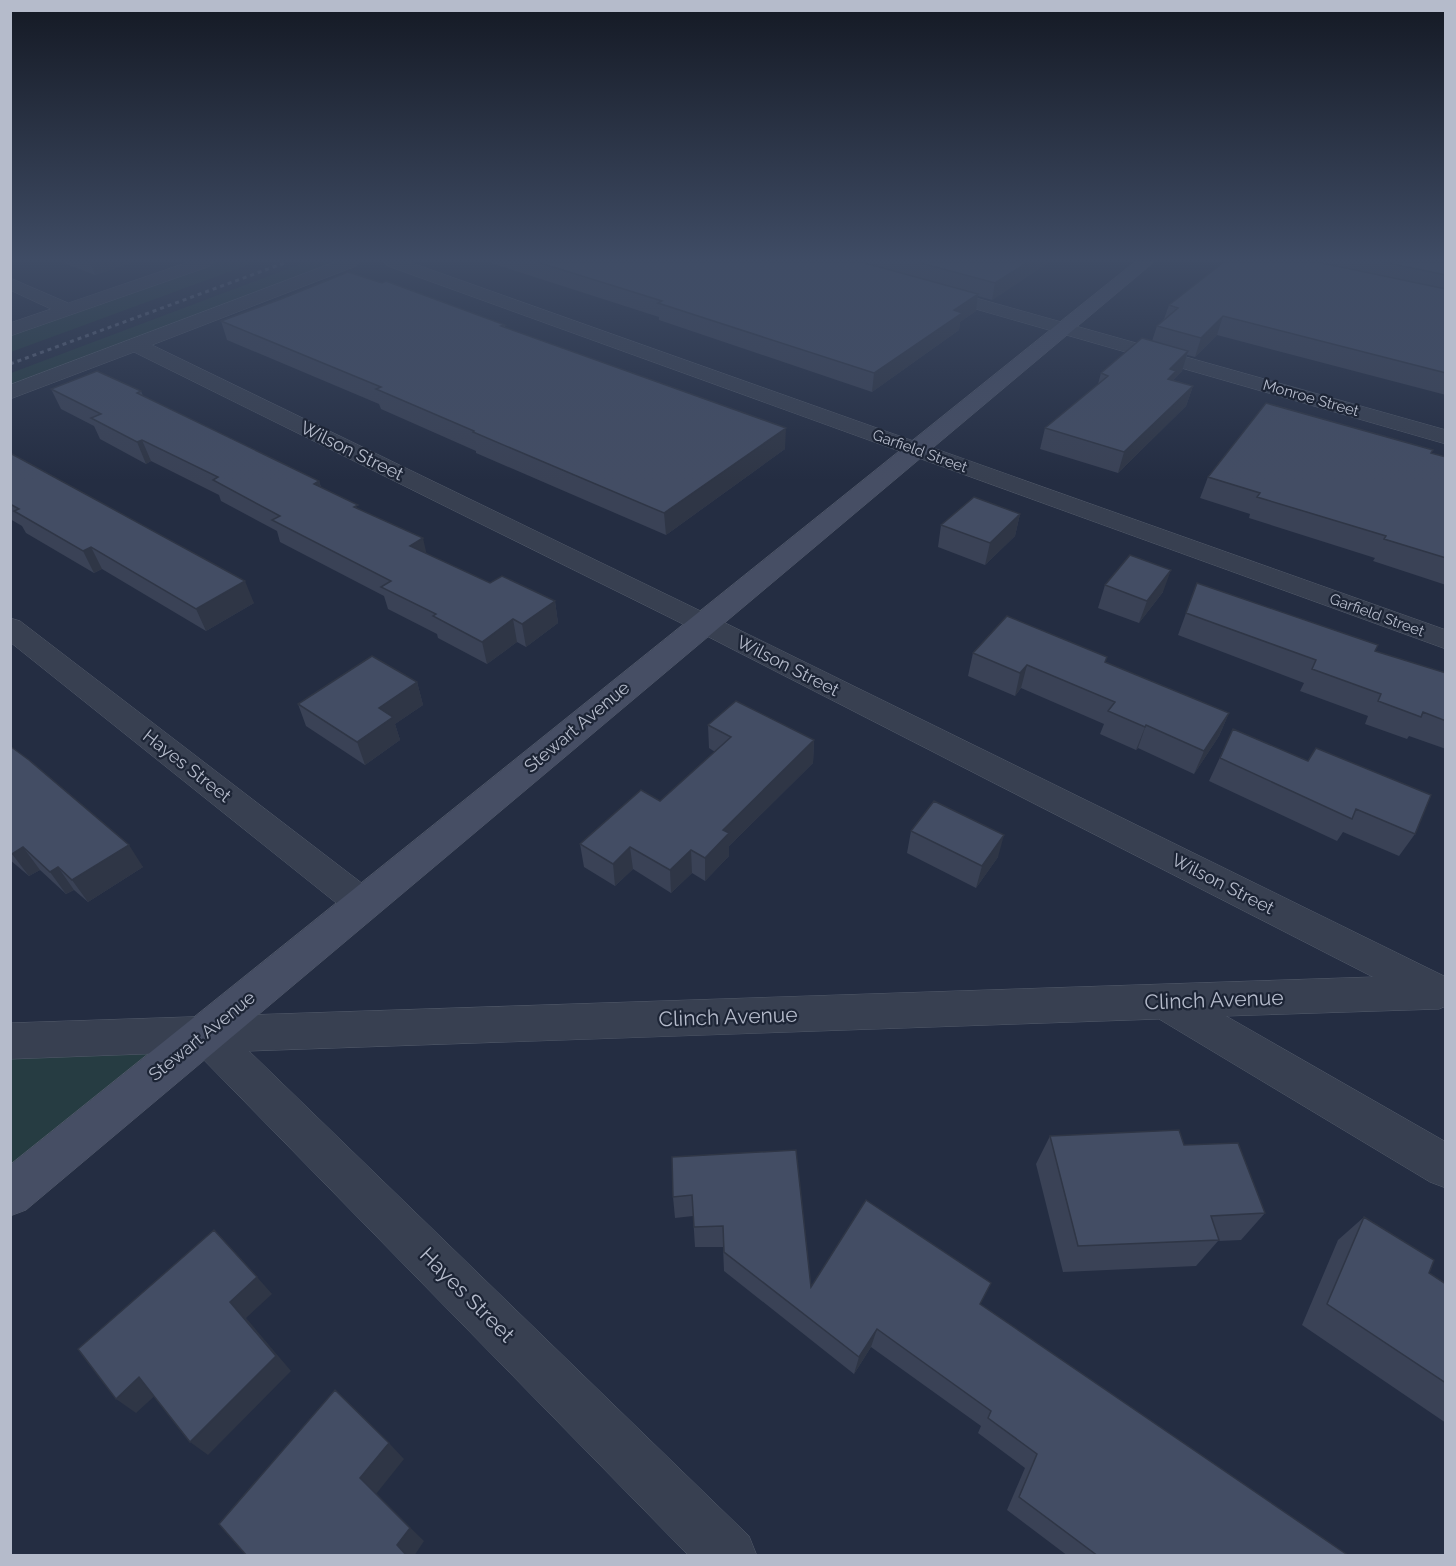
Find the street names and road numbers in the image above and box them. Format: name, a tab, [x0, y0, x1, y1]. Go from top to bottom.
street label: Monroe Street	[1261, 376, 1361, 420]
street label: Wilson Street	[297, 417, 407, 485]
street label: Garfield Street	[870, 426, 970, 476]
street label: Garfield Street	[1327, 590, 1427, 640]
street label: Wilson Street	[734, 631, 843, 700]
street label: Stewart Avenue	[520, 676, 634, 777]
street label: Hayes Street	[139, 725, 235, 806]
street label: Wilson Street	[1169, 849, 1278, 918]
street label: Clinch Avenue	[1144, 985, 1284, 1014]
street label: Stewart Avenue	[144, 986, 259, 1085]
street label: Clinch Avenue	[658, 1002, 798, 1031]
street label: Hayes Street	[415, 1242, 520, 1347]

